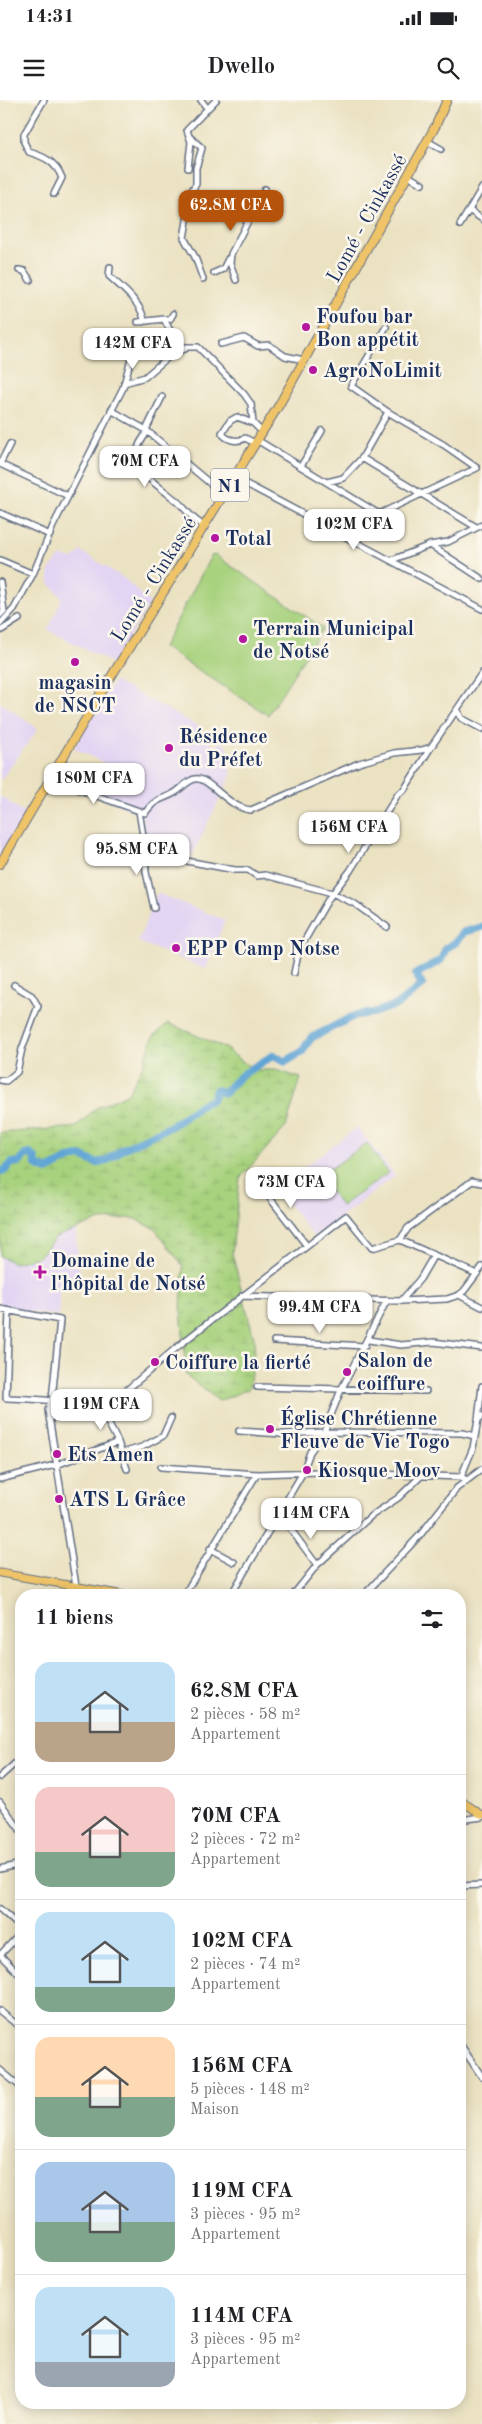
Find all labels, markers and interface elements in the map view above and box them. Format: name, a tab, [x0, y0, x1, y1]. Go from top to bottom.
text: 14:31	[25, 8, 74, 27]
icon: menu	[20, 54, 48, 82]
icon: search	[434, 54, 462, 82]
text: Dwello	[207, 56, 275, 78]
street label: Lomé - Cinkassé	[324, 151, 411, 287]
pin: 62.8M CFA	[174, 190, 288, 232]
text: 62.8M CFA	[190, 198, 272, 214]
place label: Foufou bar Bon appétit	[316, 308, 419, 351]
marker: Foufou bar Bon appétit	[300, 321, 312, 333]
pin: 142M CFA	[81, 328, 185, 370]
text: 142M CFA	[94, 336, 172, 352]
place label: AgroNoLimit	[323, 362, 442, 382]
marker: AgroNoLimit	[307, 364, 319, 376]
pin: 70M CFA	[99, 446, 191, 488]
text: 70M CFA	[110, 454, 180, 470]
road number: N1	[211, 468, 249, 502]
pin: 102M CFA	[302, 508, 406, 551]
street label: Lomé - Cinkassé	[108, 514, 201, 646]
text: 102M CFA	[315, 517, 393, 533]
place label: Total	[225, 530, 272, 550]
marker: Total	[209, 532, 221, 544]
place label: Terrain Municipal de Notsé	[253, 620, 414, 663]
marker: Terrain Municipal de Notsé	[237, 633, 249, 645]
marker: magasin de NSCT	[69, 656, 81, 668]
place label: magasin de NSCT	[35, 674, 116, 717]
place label: Résidence du Préfet	[179, 728, 268, 771]
marker: Résidence du Préfet	[163, 742, 175, 754]
pin: 180M CFA	[42, 762, 146, 805]
text: 180M CFA	[55, 771, 133, 787]
pin: 156M CFA	[297, 812, 401, 854]
text: 156M CFA	[310, 820, 388, 836]
pin: 95.8M CFA	[80, 834, 194, 876]
text: 95.8M CFA	[96, 842, 178, 858]
place label: EPP Camp Notse	[186, 940, 340, 960]
marker: EPP Camp Notse	[170, 942, 182, 954]
pin: 73M CFA	[245, 1166, 337, 1209]
text: 73M CFA	[256, 1175, 326, 1191]
place label: Domaine de l'hôpital de Notsé	[51, 1252, 206, 1295]
marker: Domaine de l'hôpital de Notsé	[33, 1265, 47, 1279]
pin: 99.4M CFA	[263, 1292, 377, 1334]
text: 99.4M CFA	[279, 1300, 361, 1316]
place label: Salon de coiffure	[357, 1352, 433, 1395]
place label: Coiffure la fierté	[165, 1354, 311, 1374]
marker: Coiffure la fierté	[149, 1356, 161, 1368]
marker: Salon de coiffure	[341, 1366, 353, 1378]
pin: 119M CFA	[49, 1388, 153, 1431]
text: 119M CFA	[62, 1397, 140, 1413]
place label: Église Chrétienne Fleuve de Vie Togo	[280, 1405, 450, 1453]
marker: Église Chrétienne Fleuve de Vie Togo	[264, 1423, 276, 1435]
place label: Ets Amen	[67, 1446, 154, 1466]
marker: Ets Amen	[51, 1448, 63, 1460]
place label: Kiosque Moov	[317, 1462, 441, 1482]
marker: Kiosque Moov	[301, 1464, 313, 1476]
place label: ATS L Grâce	[69, 1491, 186, 1511]
marker: ATS L Grâce	[53, 1493, 65, 1505]
pin: 114M CFA	[259, 1498, 363, 1540]
text: 114M CFA	[272, 1506, 350, 1522]
icon: filters	[418, 1605, 446, 1633]
text: 11 biens	[35, 1608, 113, 1629]
text: 62.8M CFA	[190, 1681, 299, 1702]
icon: home	[75, 1682, 135, 1742]
text: 2 pièces · 58 m²	[190, 1707, 300, 1723]
text: Appartement	[190, 1727, 281, 1743]
text: 70M CFA	[190, 1806, 281, 1827]
icon: home	[75, 1807, 135, 1867]
text: 2 pièces · 72 m²	[190, 1832, 300, 1848]
text: Appartement	[190, 1852, 281, 1868]
text: 102M CFA	[190, 1931, 293, 1952]
icon: home	[75, 1932, 135, 1992]
text: 2 pièces · 74 m²	[190, 1957, 300, 1973]
text: Appartement	[190, 1977, 281, 1993]
text: 156M CFA	[190, 2056, 293, 2077]
icon: home	[75, 2057, 135, 2117]
text: 5 pièces · 148 m²	[190, 2082, 310, 2098]
text: Maison	[190, 2102, 239, 2118]
text: 119M CFA	[190, 2181, 293, 2202]
icon: home	[75, 2182, 135, 2242]
text: 3 pièces · 95 m²	[190, 2207, 300, 2223]
text: Appartement	[190, 2227, 281, 2243]
text: 114M CFA	[190, 2306, 293, 2327]
icon: home	[75, 2307, 135, 2367]
text: 3 pièces · 95 m²	[190, 2332, 300, 2348]
text: Appartement	[190, 2352, 281, 2368]

